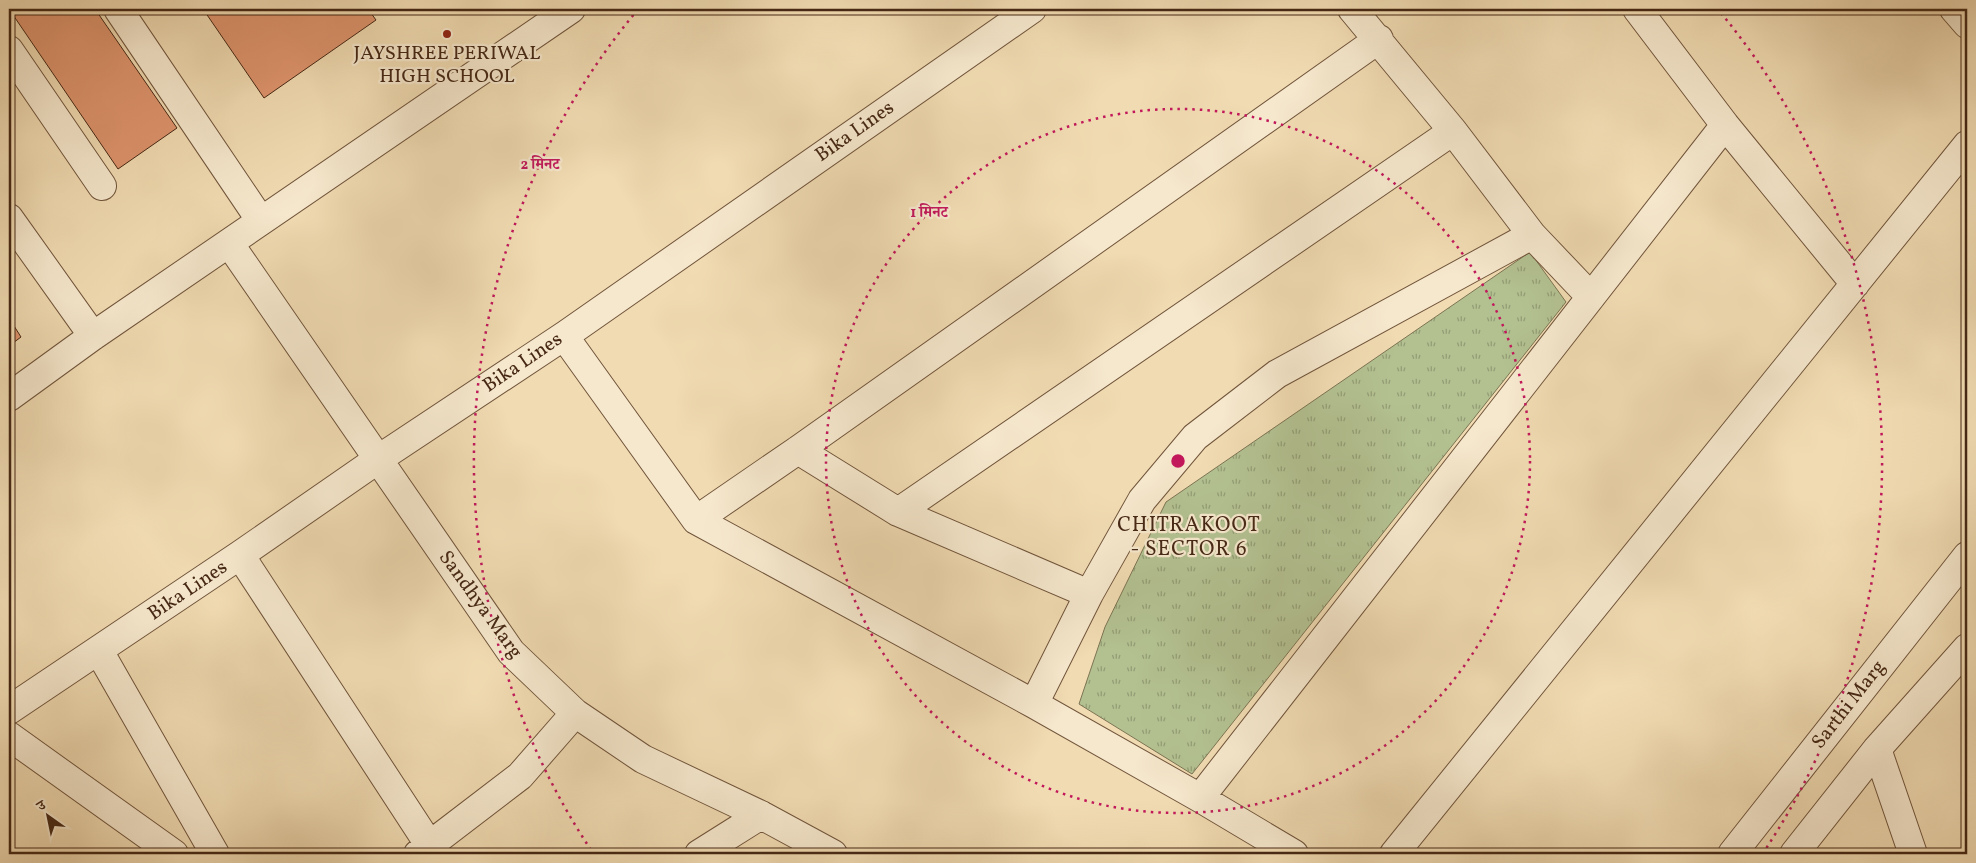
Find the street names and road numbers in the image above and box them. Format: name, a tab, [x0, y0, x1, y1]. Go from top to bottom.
street label: Bika Lines	[810, 95, 900, 169]
street label: Bika Lines	[478, 326, 568, 400]
street label: Sandhya Marg	[431, 545, 529, 665]
street label: Bika Lines	[143, 554, 233, 628]
street label: Sarthi Marg	[1805, 655, 1893, 755]

